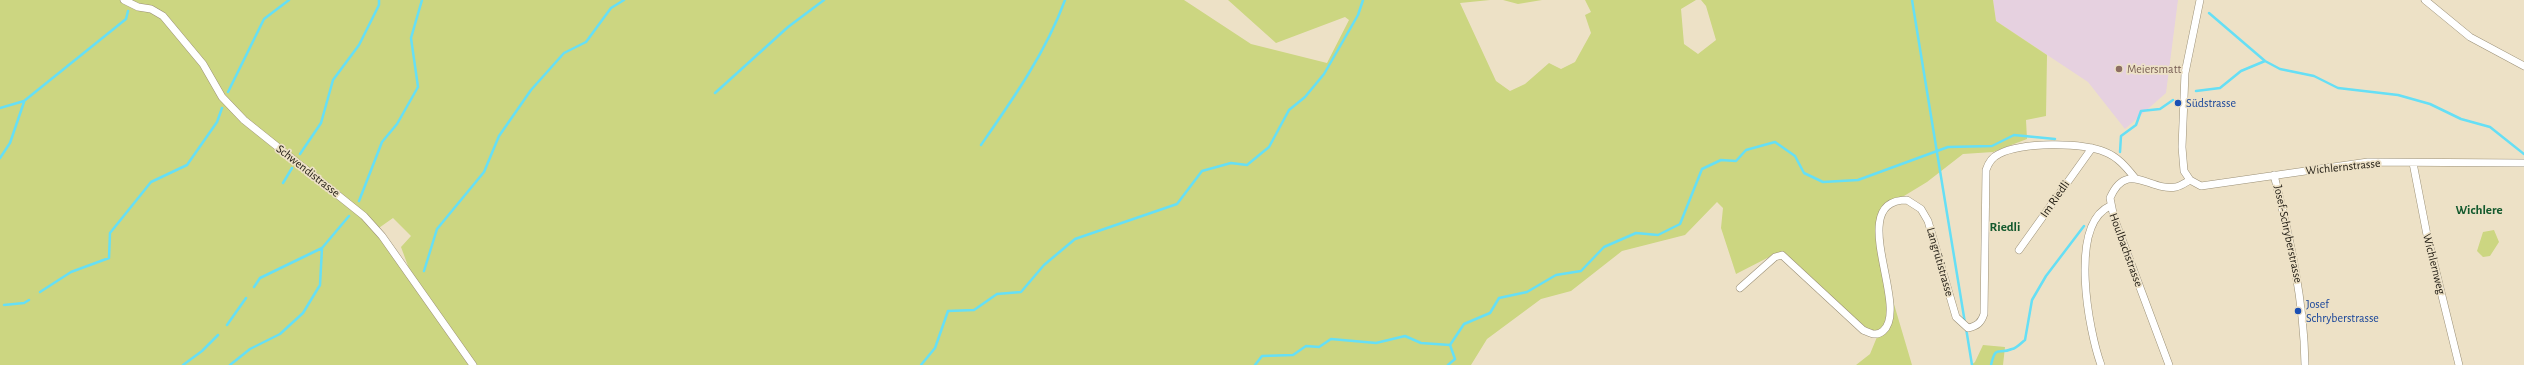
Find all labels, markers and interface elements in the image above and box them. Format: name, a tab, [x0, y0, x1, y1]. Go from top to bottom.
place label: Meiersmatt	[2127, 62, 2181, 76]
marker: Meiersmatt	[2114, 64, 2124, 74]
place label: Südstrasse	[2186, 96, 2236, 110]
marker: Südstrasse	[2173, 98, 2183, 108]
street label: Schwendistrasse	[273, 142, 343, 200]
street label: Wichlernstrasse	[2305, 156, 2381, 178]
street label: Im Riedli	[2037, 178, 2073, 220]
street label: Josef-Schryberstrasse	[2271, 184, 2305, 284]
district label: Wichlere	[2455, 202, 2503, 218]
street label: Houlbachstrasse	[2106, 211, 2146, 289]
district label: Riedli	[1990, 219, 2020, 235]
street label: Langrütistrasse	[1923, 226, 1957, 298]
street label: Wichlernweg	[2420, 232, 2448, 296]
place label: Josef Schryberstrasse	[2306, 297, 2379, 325]
marker: Josef Schryberstrasse	[2293, 306, 2303, 316]

